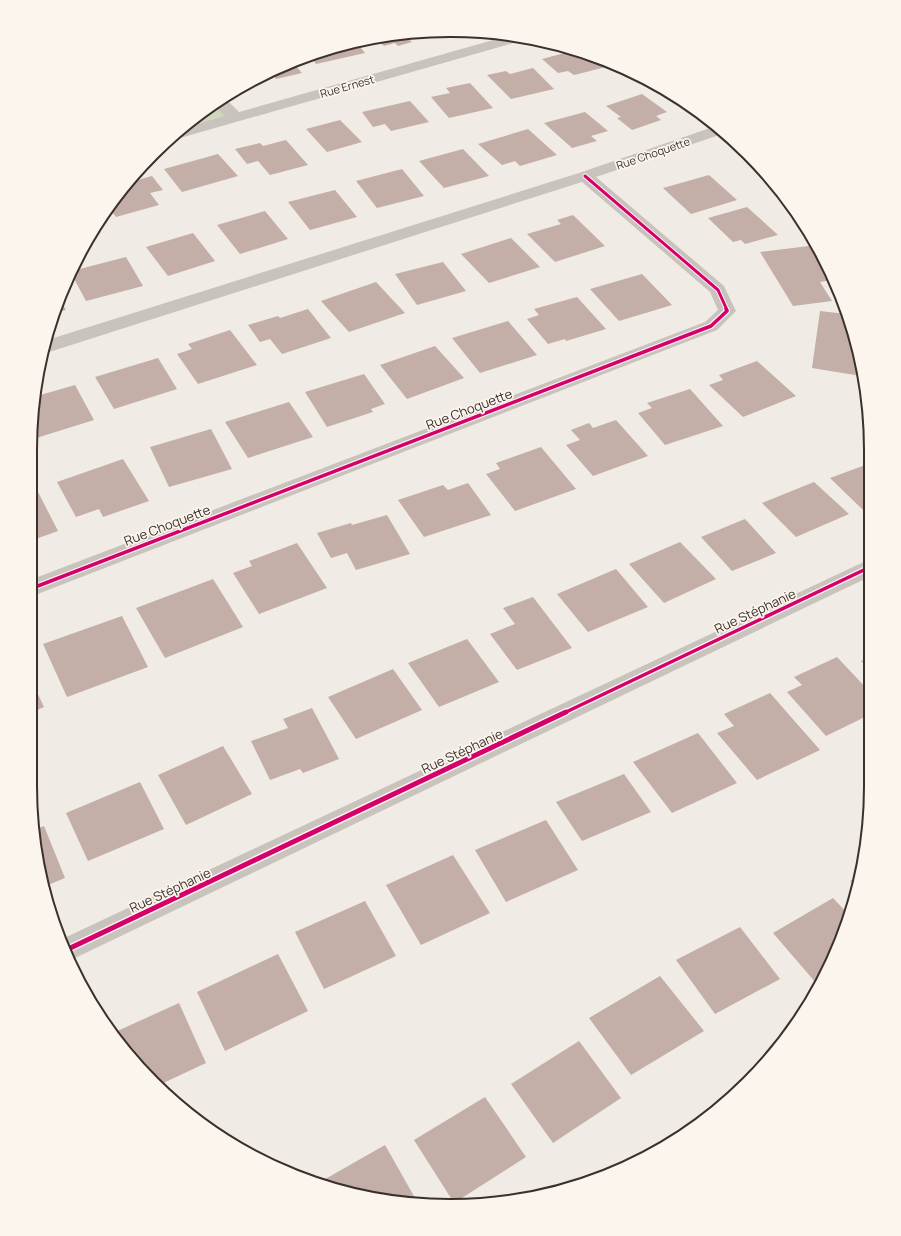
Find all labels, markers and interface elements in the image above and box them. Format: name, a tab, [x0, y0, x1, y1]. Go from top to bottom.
street label: Rue Ernest	[318, 71, 376, 101]
street label: Rue Choquette	[614, 133, 692, 173]
street label: Rue Choquette	[423, 384, 515, 434]
street label: Rue Choquette	[121, 500, 213, 550]
street label: Rue Stéphanie	[711, 584, 799, 638]
street label: Rue Stéphanie	[418, 724, 506, 778]
street label: Rue Stéphanie	[126, 863, 214, 917]

